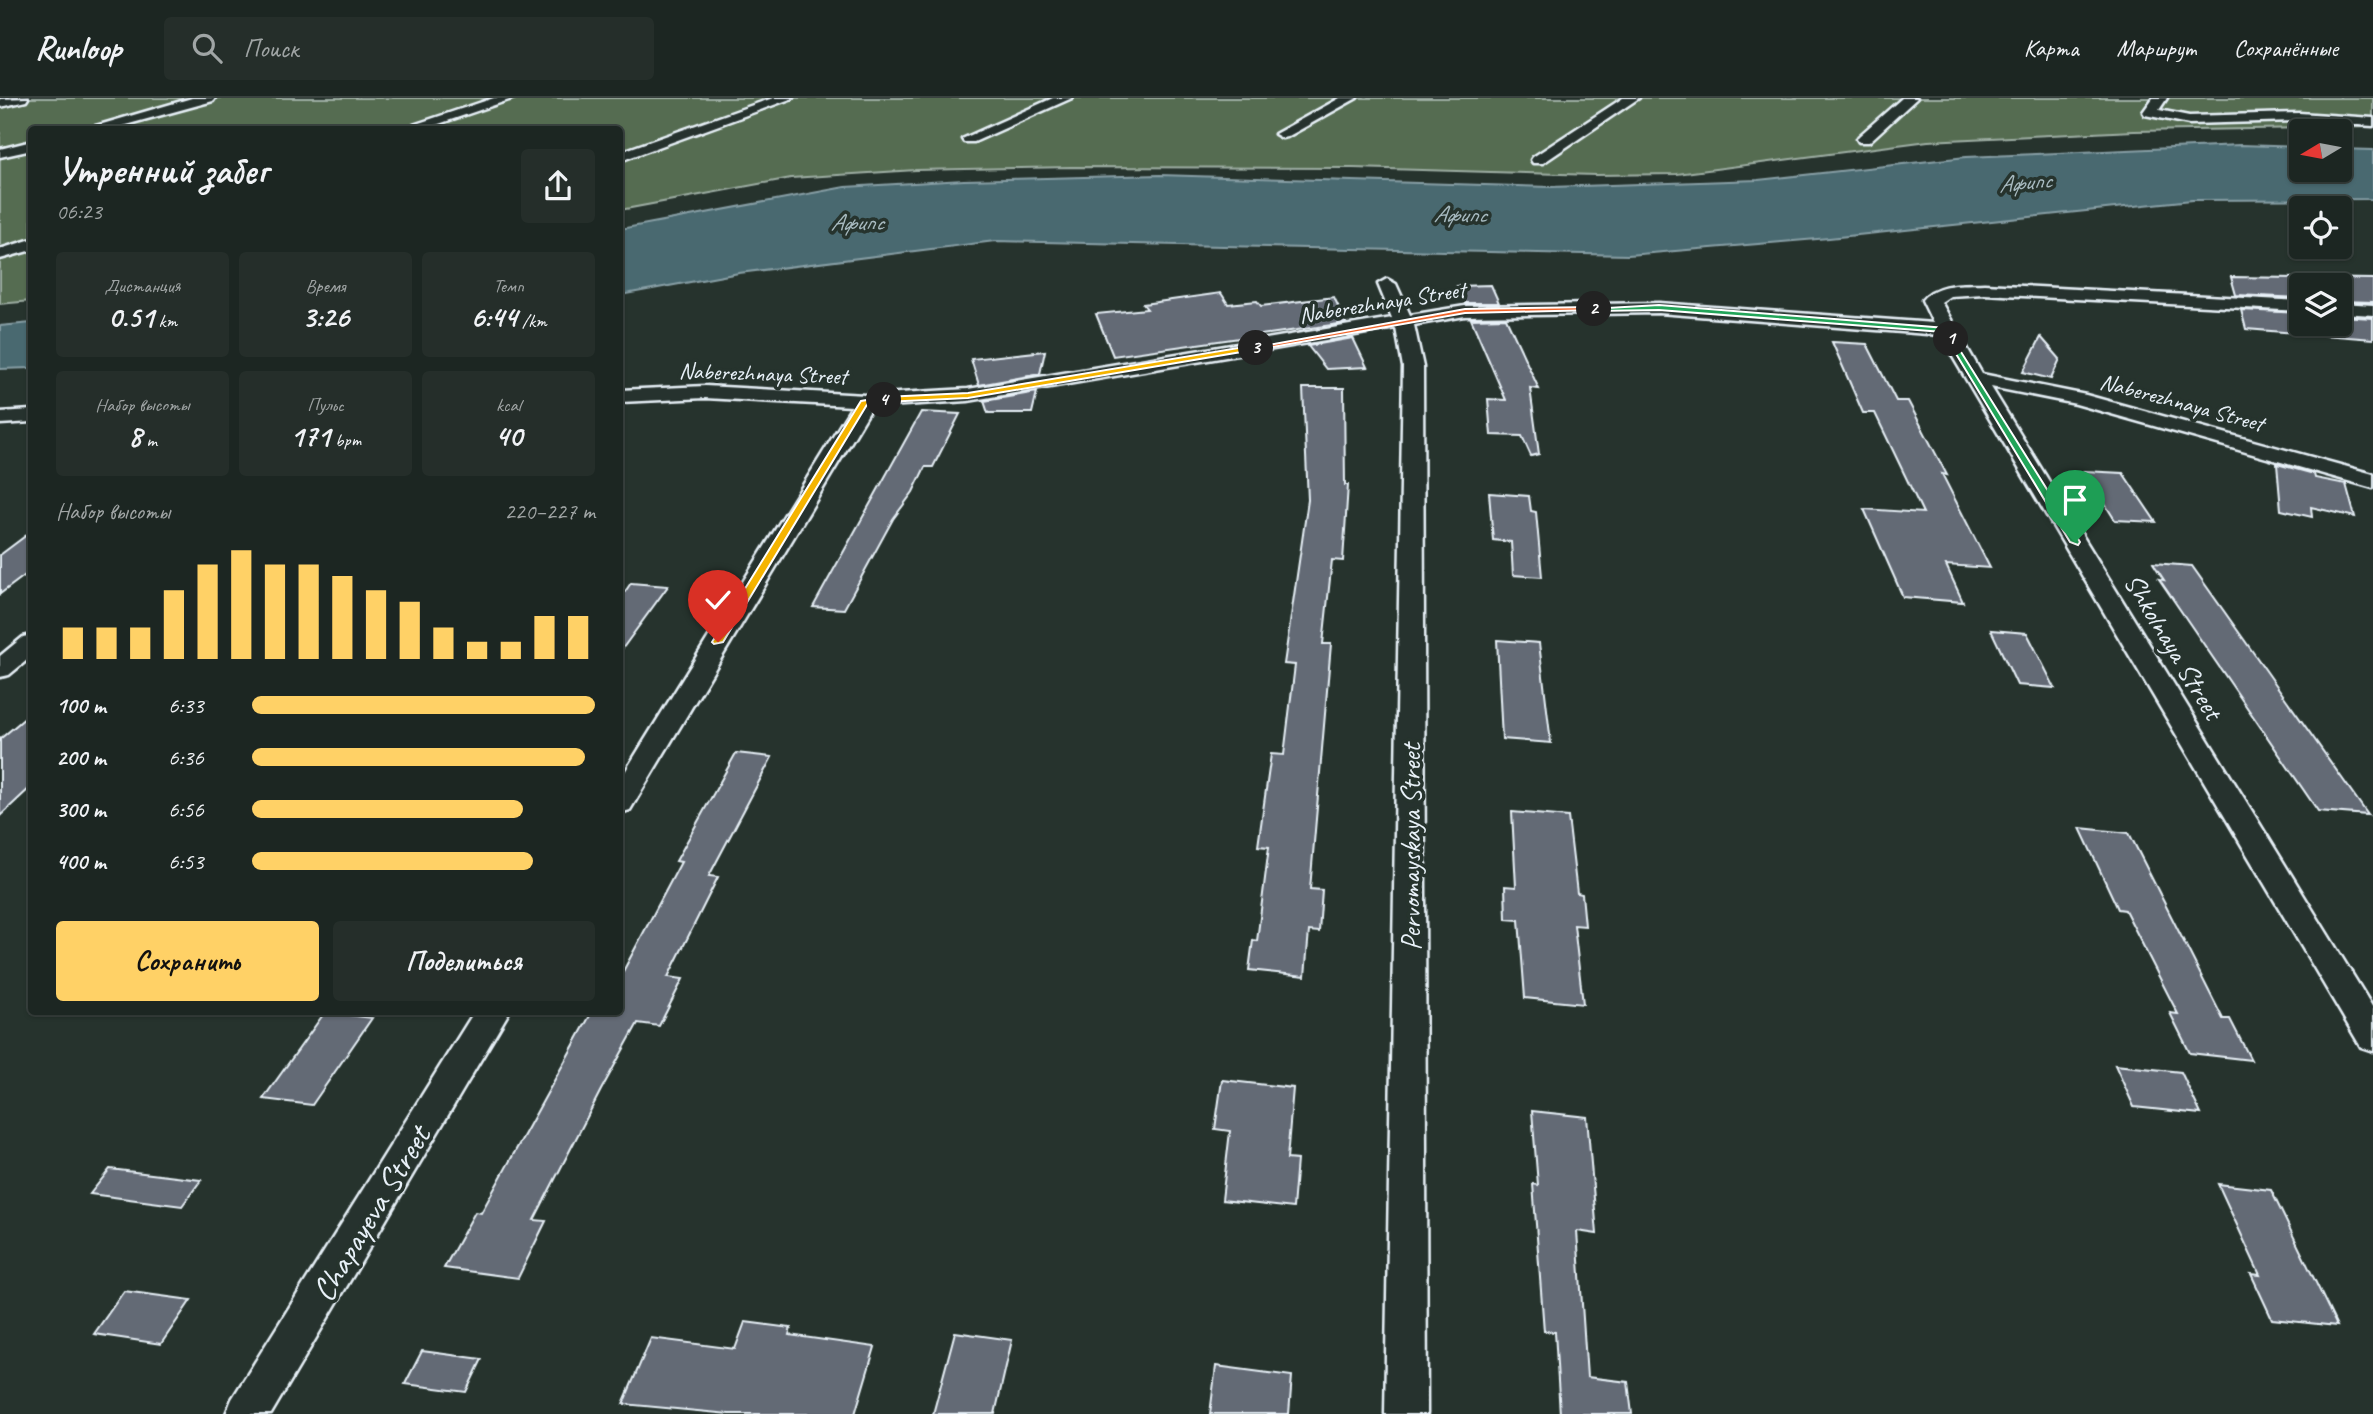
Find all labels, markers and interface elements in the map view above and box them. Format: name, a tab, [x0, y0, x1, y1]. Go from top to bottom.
search box	[164, 17, 654, 80]
text: Runloop	[35, 27, 122, 69]
icon: search	[188, 29, 226, 67]
text: Поиск	[244, 32, 298, 65]
text: Карта	[2024, 33, 2079, 63]
text: Маршрут	[2117, 33, 2196, 63]
text: Сохранённые	[2234, 33, 2338, 63]
north arrow	[2289, 119, 2352, 182]
map controls	[2289, 119, 2352, 336]
text: Утренний забег	[56, 147, 268, 194]
button: share	[521, 149, 595, 223]
water label: Афипс	[1997, 164, 2056, 199]
button: locate	[2289, 196, 2352, 259]
text: 06:23	[56, 197, 102, 226]
water label: Афипс	[1433, 199, 1490, 230]
water label: Афипс	[831, 207, 886, 237]
button: layers	[2289, 273, 2352, 336]
text: Дистанция	[105, 274, 180, 298]
text: Время	[305, 274, 346, 298]
text: Темп	[493, 274, 524, 298]
street label: Naberezhnaya Street	[1297, 274, 1471, 330]
pin: 2	[1576, 292, 1612, 326]
text: 2	[1589, 296, 1598, 320]
text: 0.51	[108, 298, 154, 336]
text: 3:26	[302, 298, 349, 336]
text: 6:44	[470, 298, 517, 336]
text: km	[154, 309, 177, 333]
text: /km	[517, 309, 547, 333]
pin: 1	[1934, 322, 1968, 356]
text: 1	[1946, 326, 1955, 350]
pin: 3	[1238, 330, 1274, 366]
text: 3	[1251, 335, 1260, 359]
street label: Naberezhnaya Street	[678, 356, 851, 391]
street label: Naberezhnaya Street	[2097, 367, 2270, 439]
pin: 4	[866, 382, 902, 418]
text: 4	[879, 387, 888, 411]
text: Набор высоты	[95, 393, 190, 417]
text: Пульс	[307, 393, 344, 417]
text: kcal	[496, 393, 521, 417]
text: 8	[128, 417, 142, 455]
text: 171	[290, 417, 330, 455]
text: 40	[495, 417, 522, 455]
text: m	[142, 428, 157, 452]
text: bpm	[330, 428, 361, 452]
pin	[2045, 470, 2105, 542]
icon: arrive	[2056, 481, 2094, 519]
text: Набор высоты	[56, 497, 170, 526]
text: 220–227 m	[504, 497, 595, 526]
street label: Shkolnaya Street	[2116, 567, 2232, 728]
pin	[688, 570, 748, 642]
icon: check	[699, 581, 737, 619]
text: 100 m	[56, 691, 106, 720]
text: 6:33	[168, 691, 204, 720]
street label: Pervomayskaya Street	[1393, 741, 1428, 950]
text: 200 m	[56, 743, 106, 772]
text: 6:36	[168, 743, 204, 772]
text: 300 m	[56, 795, 106, 824]
text: 6:56	[168, 795, 204, 824]
text: 400 m	[56, 847, 106, 876]
text: 6:53	[168, 847, 204, 876]
button: Сохранить	[56, 921, 319, 1001]
button: Поделиться	[333, 921, 595, 1001]
street label: Chapayeva Street	[302, 1116, 441, 1309]

